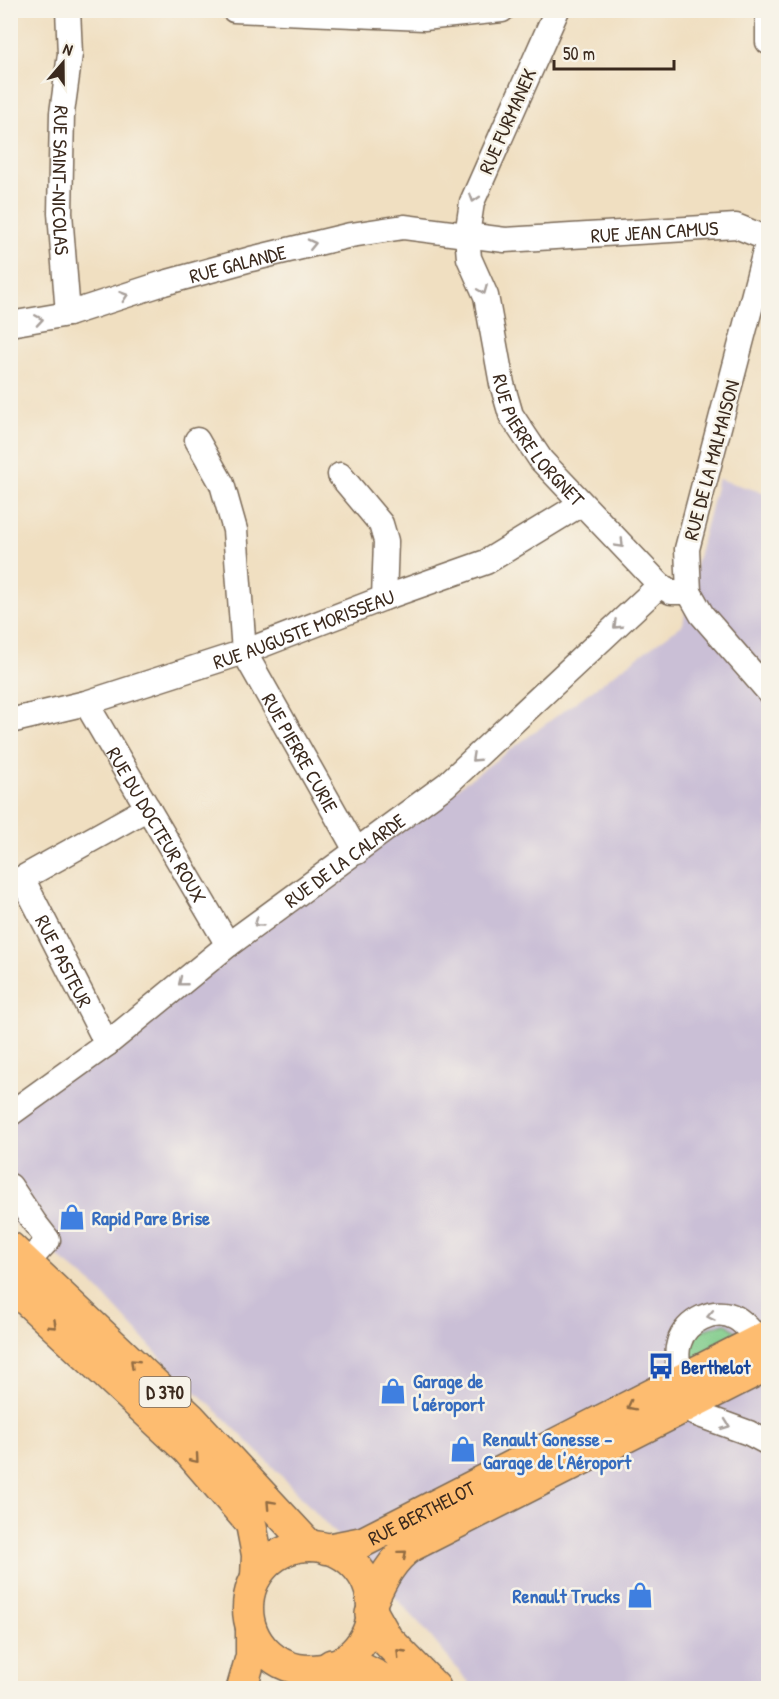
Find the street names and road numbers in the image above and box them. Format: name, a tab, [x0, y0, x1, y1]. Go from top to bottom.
street label: RUE FURMANEK	[472, 64, 542, 178]
street label: RUE SAINT-NICOLAS	[46, 104, 77, 256]
street label: RUE JEAN CAMUS	[590, 214, 719, 248]
street label: RUE GALANDE	[186, 238, 289, 289]
street label: RUE PIERRE LORGNET	[487, 372, 591, 512]
street label: RUE DE LA MALMAISON	[677, 377, 745, 543]
street label: RUE AUGUSTE MORISSEAU	[209, 582, 398, 675]
street label: RUE PIERRE CURIE	[256, 688, 345, 817]
street label: RUE DU DOCTEUR ROUX	[101, 742, 214, 908]
street label: RUE DE LA CALARDE	[278, 806, 410, 913]
street label: RUE PASTEUR	[29, 910, 99, 1012]
road number: D 370	[140, 1377, 190, 1407]
street label: RUE BERTHELOT	[363, 1473, 480, 1551]

